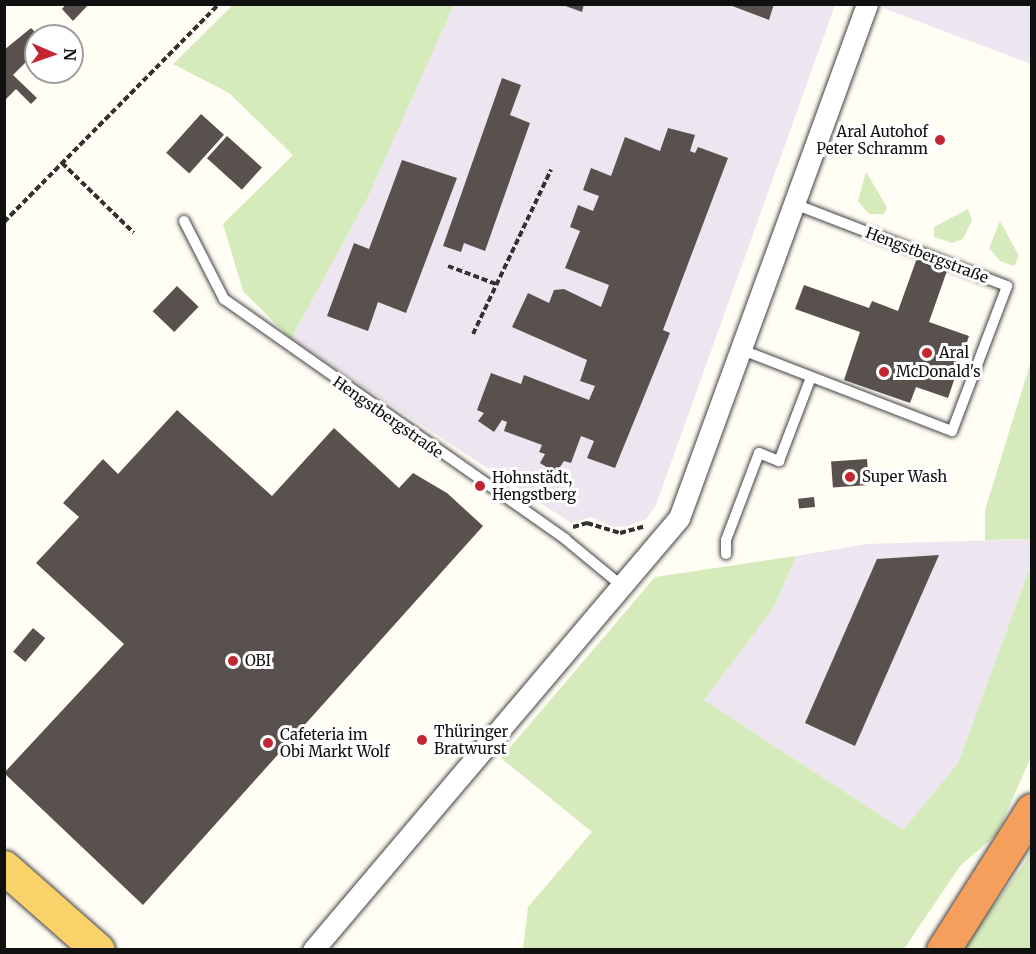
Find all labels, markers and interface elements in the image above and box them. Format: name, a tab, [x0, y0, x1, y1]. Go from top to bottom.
north arrow	[24, 24, 84, 84]
text: N	[60, 48, 80, 61]
place label: Aral Autohof Peter Schramm	[816, 122, 928, 157]
marker: Aral Autohof Peter Schramm	[933, 133, 947, 147]
street label: Hengstbergstraße	[863, 223, 991, 287]
place label: Aral	[939, 344, 969, 362]
marker: Aral	[920, 346, 934, 360]
place label: McDonald's	[896, 363, 981, 381]
marker: McDonald's	[877, 365, 891, 379]
street label: Hengstbergstraße	[330, 372, 446, 462]
place label: Hohnstädt, Hengstberg	[492, 468, 576, 503]
place label: Super Wash	[862, 468, 947, 486]
marker: Super Wash	[843, 470, 857, 484]
marker: Hohnstädt, Hengstberg	[473, 479, 487, 493]
place label: OBI	[245, 652, 271, 670]
marker: OBI	[226, 654, 240, 668]
place label: Thüringer Bratwurst	[434, 722, 508, 757]
place label: Cafeteria im Obi Markt Wolf	[280, 725, 390, 760]
marker: Thüringer Bratwurst	[415, 733, 429, 747]
marker: Cafeteria im Obi Markt Wolf	[261, 736, 275, 750]

